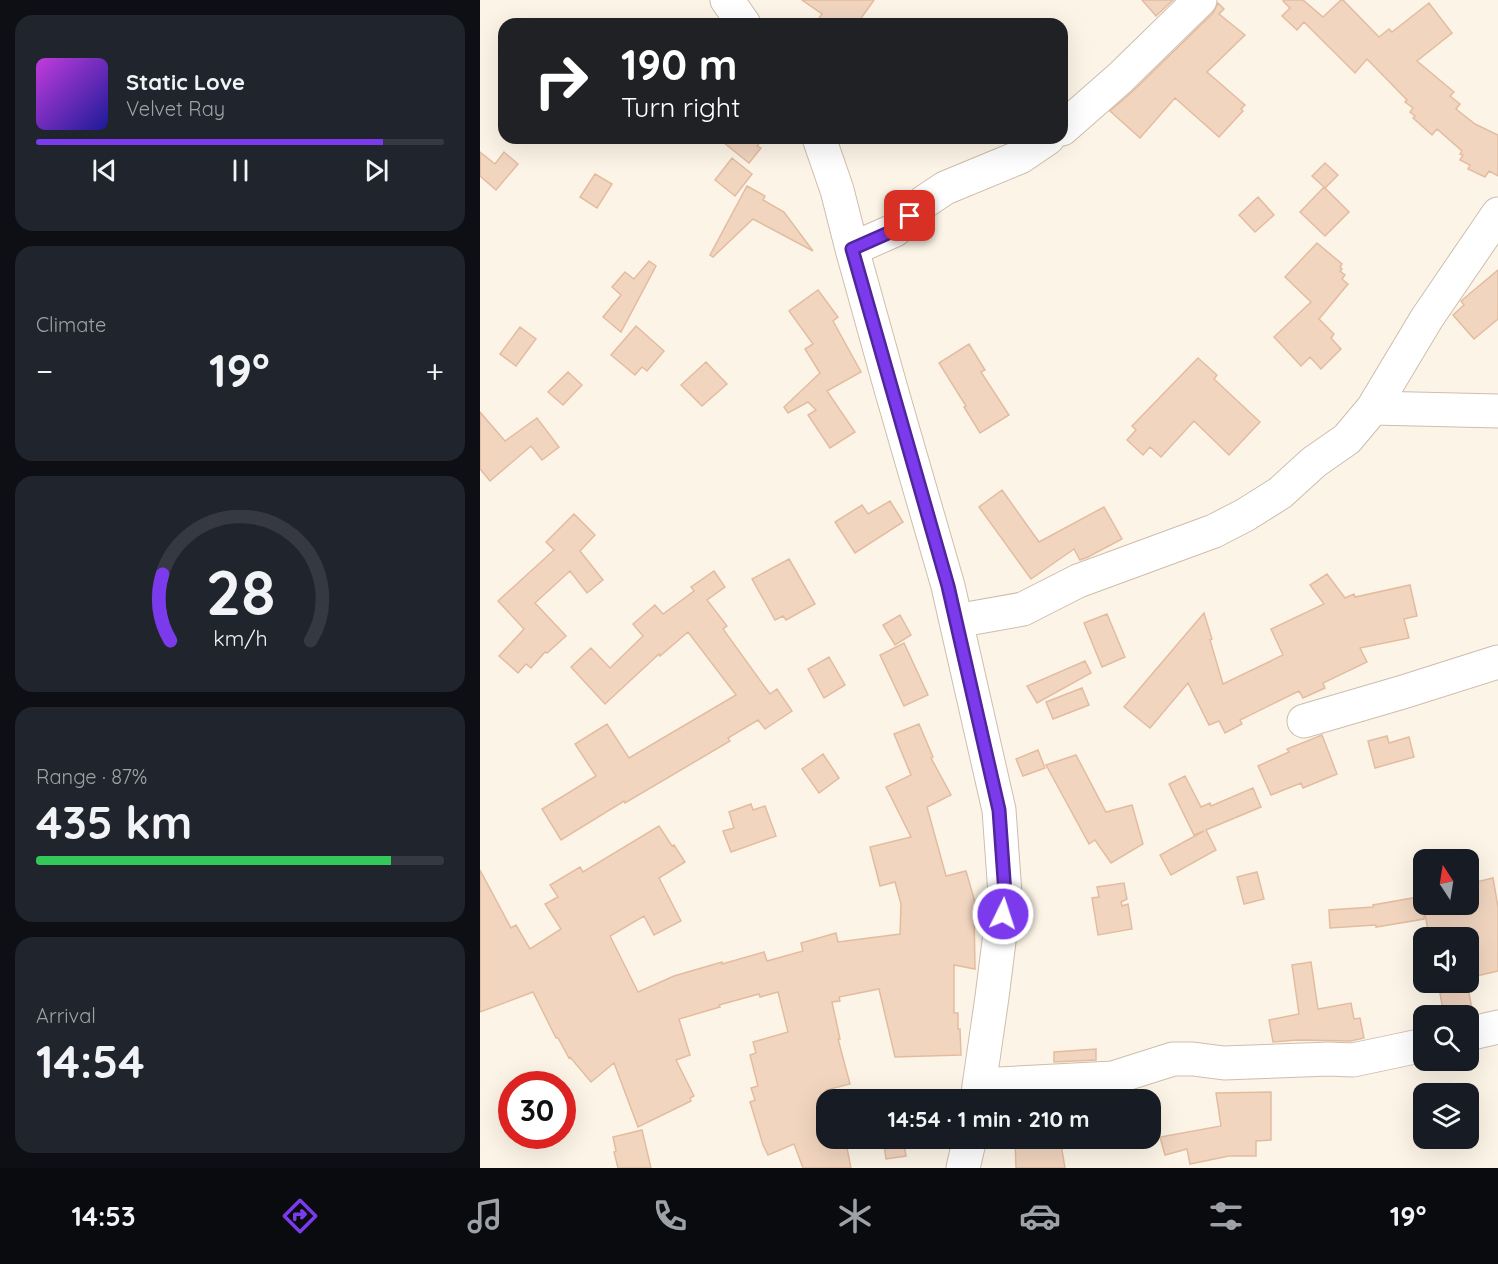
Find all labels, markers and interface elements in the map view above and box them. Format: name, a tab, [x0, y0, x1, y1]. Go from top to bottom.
text: 190 m	[621, 38, 737, 91]
icon: right	[522, 42, 600, 120]
text: Static Love	[126, 68, 245, 96]
text: Turn right	[621, 90, 740, 124]
text: Velvet Ray	[126, 96, 225, 121]
icon: previous	[88, 154, 121, 187]
icon: pause	[224, 154, 257, 187]
icon: next	[360, 154, 393, 187]
pin	[884, 190, 935, 241]
icon: arrive	[893, 199, 926, 232]
text: Climate	[36, 312, 106, 337]
text: 19°	[209, 342, 270, 398]
text: −	[36, 350, 53, 391]
text: +	[425, 350, 444, 391]
text: 28	[205, 553, 275, 631]
text: km/h	[213, 625, 267, 651]
text: Range · 87%	[36, 764, 147, 789]
text: 435 km	[36, 794, 192, 850]
north arrow	[1413, 849, 1479, 915]
map controls	[1413, 849, 1479, 1149]
position arrow	[971, 882, 1035, 946]
button: sound	[1413, 927, 1479, 993]
text: Arrival	[36, 1003, 96, 1028]
button: search	[1413, 1005, 1479, 1071]
text: 14:54	[36, 1033, 145, 1089]
speed limit sign: 30	[498, 1071, 576, 1149]
button: layers	[1413, 1083, 1479, 1149]
text: 14:54 · 1 min · 210 m	[888, 1105, 1089, 1133]
icon: directions	[279, 1195, 321, 1237]
icon: music	[464, 1195, 506, 1237]
icon: phone	[649, 1195, 691, 1237]
icon: climate	[834, 1195, 876, 1237]
icon: car	[1019, 1195, 1061, 1237]
icon: filters	[1205, 1195, 1247, 1237]
text: 14:53	[72, 1199, 135, 1233]
text: 19°	[1390, 1199, 1426, 1233]

